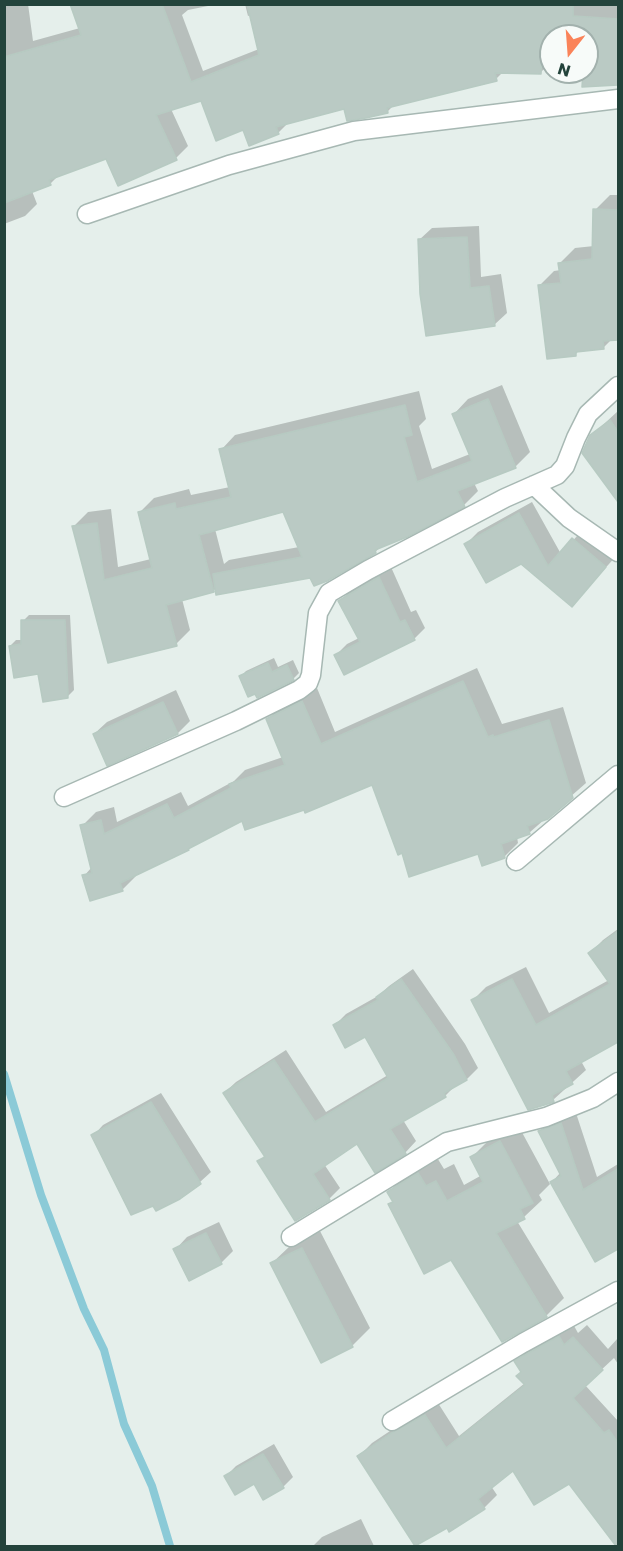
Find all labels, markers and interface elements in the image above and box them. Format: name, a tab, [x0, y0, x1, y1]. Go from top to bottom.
north arrow	[539, 24, 599, 84]
text: N	[555, 57, 573, 83]

